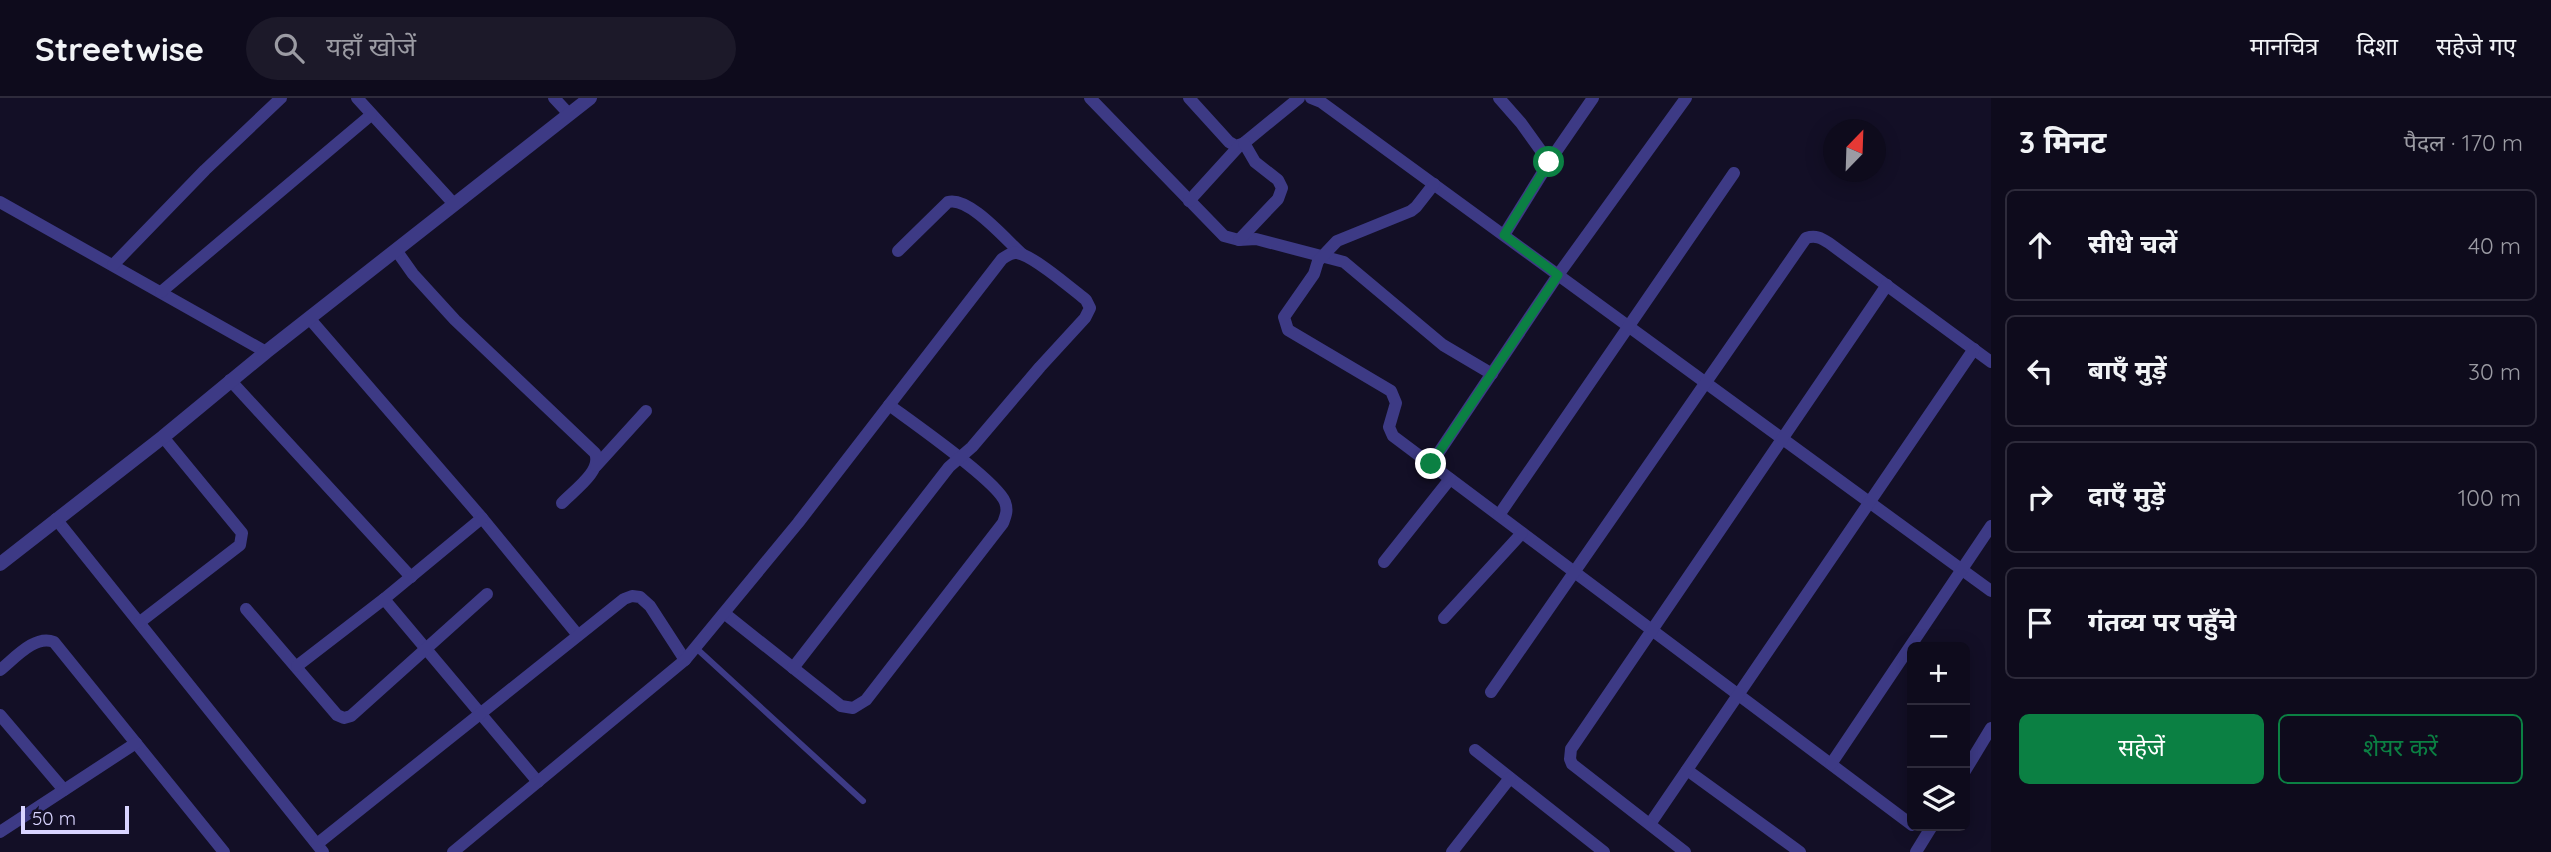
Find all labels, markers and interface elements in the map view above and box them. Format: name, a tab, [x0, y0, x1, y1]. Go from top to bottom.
search box	[246, 17, 736, 80]
text: Streetwise	[35, 28, 204, 69]
icon: search	[270, 29, 308, 67]
text: यहाँ खोजें	[326, 30, 416, 63]
text: मानचित्र	[2250, 31, 2318, 61]
text: दिशा	[2356, 31, 2398, 61]
text: सहेजे गए	[2436, 31, 2516, 61]
north arrow	[1823, 119, 1886, 182]
text: 3 मिनट	[2019, 123, 2106, 161]
text: पैदल · 170 m	[2404, 128, 2523, 157]
route start	[1533, 146, 1564, 177]
icon: ahead	[2021, 226, 2059, 264]
text: सीधे चलें	[2088, 227, 2177, 260]
text: 40 m	[2468, 231, 2521, 260]
icon: left	[2021, 352, 2059, 390]
text: बाएँ मुड़ें	[2088, 353, 2167, 386]
text: 30 m	[2468, 357, 2521, 386]
route end	[1415, 448, 1446, 479]
icon: right	[2021, 478, 2059, 516]
text: दाएँ मुड़ें	[2088, 479, 2165, 512]
text: 100 m	[2458, 483, 2521, 512]
icon: arrive	[2021, 604, 2059, 642]
text: गंतव्य पर पहुँचे	[2088, 605, 2236, 638]
map controls	[1907, 642, 1970, 831]
button: +	[1907, 642, 1970, 705]
button: −	[1907, 705, 1970, 768]
button: सहेजें	[2019, 714, 2264, 784]
button: शेयर करें	[2278, 714, 2523, 784]
button: layers	[1907, 768, 1970, 831]
scale bar	[21, 803, 130, 835]
text: 50 m	[32, 806, 76, 830]

